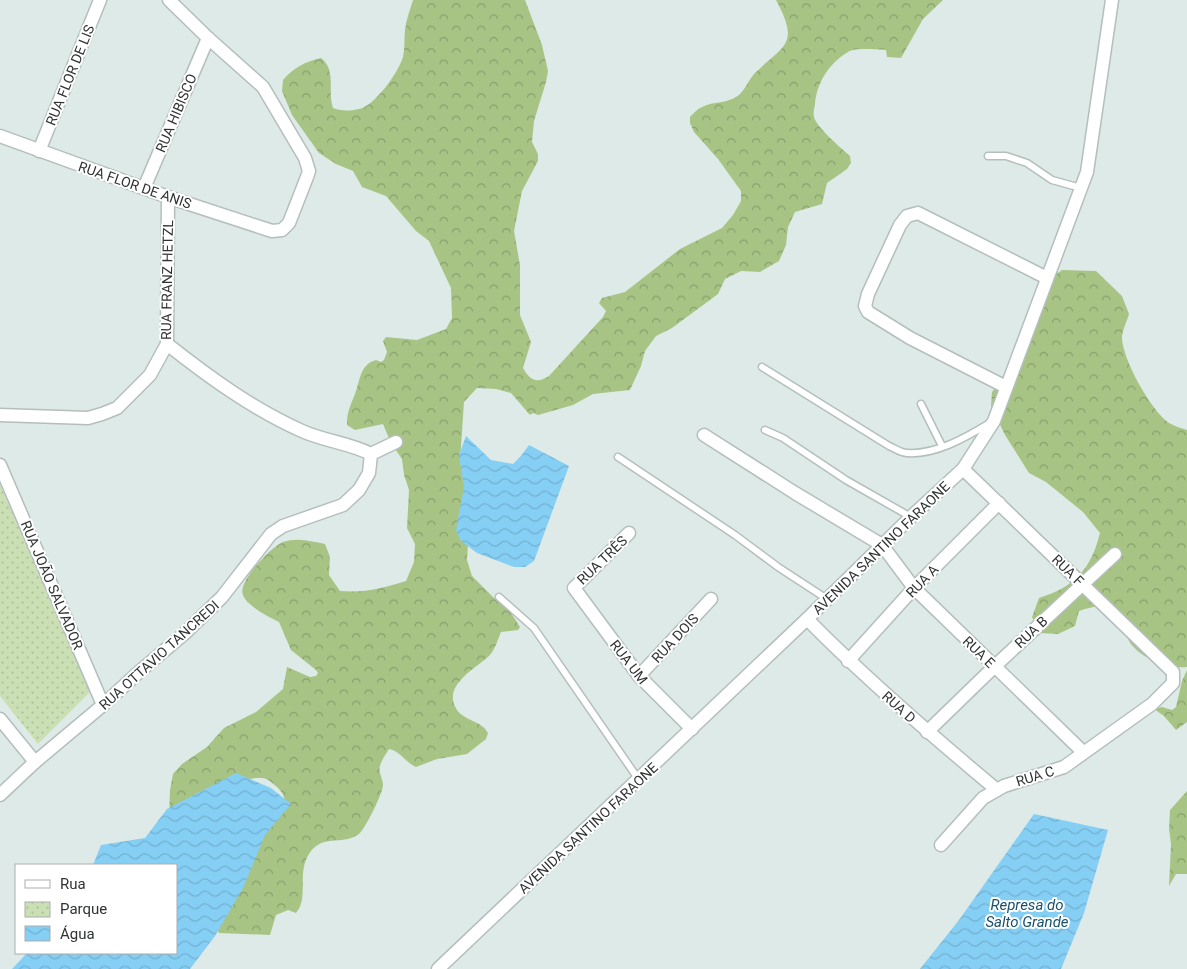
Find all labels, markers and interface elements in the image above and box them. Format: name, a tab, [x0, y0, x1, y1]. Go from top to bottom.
street label: RUA FLOR DE LIS	[43, 22, 97, 128]
street label: RUA HIBISCO	[152, 71, 200, 155]
street label: RUA FLOR DE ANIS	[76, 158, 194, 212]
street label: RUA FRANZ HETZL	[158, 219, 176, 340]
street label: AVENIDA SANTINO FARAONE	[809, 478, 953, 618]
street label: RUA JOÃO SALVADOR	[18, 518, 87, 652]
street label: RUA TRÊS	[573, 532, 630, 588]
street label: RUA F	[1049, 551, 1087, 589]
street label: RUA A	[903, 561, 941, 601]
street label: RUA OTTAVIO TANCREDI	[96, 597, 222, 713]
street label: RUA DOIS	[648, 610, 702, 666]
street label: RUA B	[1011, 613, 1051, 651]
street label: RUA E	[960, 633, 998, 671]
street label: RUA UM	[607, 637, 651, 687]
street label: RUA D	[879, 688, 919, 726]
street label: AVENIDA SANTINO FARAONE	[515, 759, 661, 897]
street label: RUA C	[1014, 763, 1056, 789]
legend	[15, 864, 178, 954]
text: Rua	[60, 875, 86, 893]
water label: Represa do Salto Grande	[985, 896, 1069, 931]
text: Parque	[60, 900, 107, 918]
text: Água	[60, 925, 95, 943]

